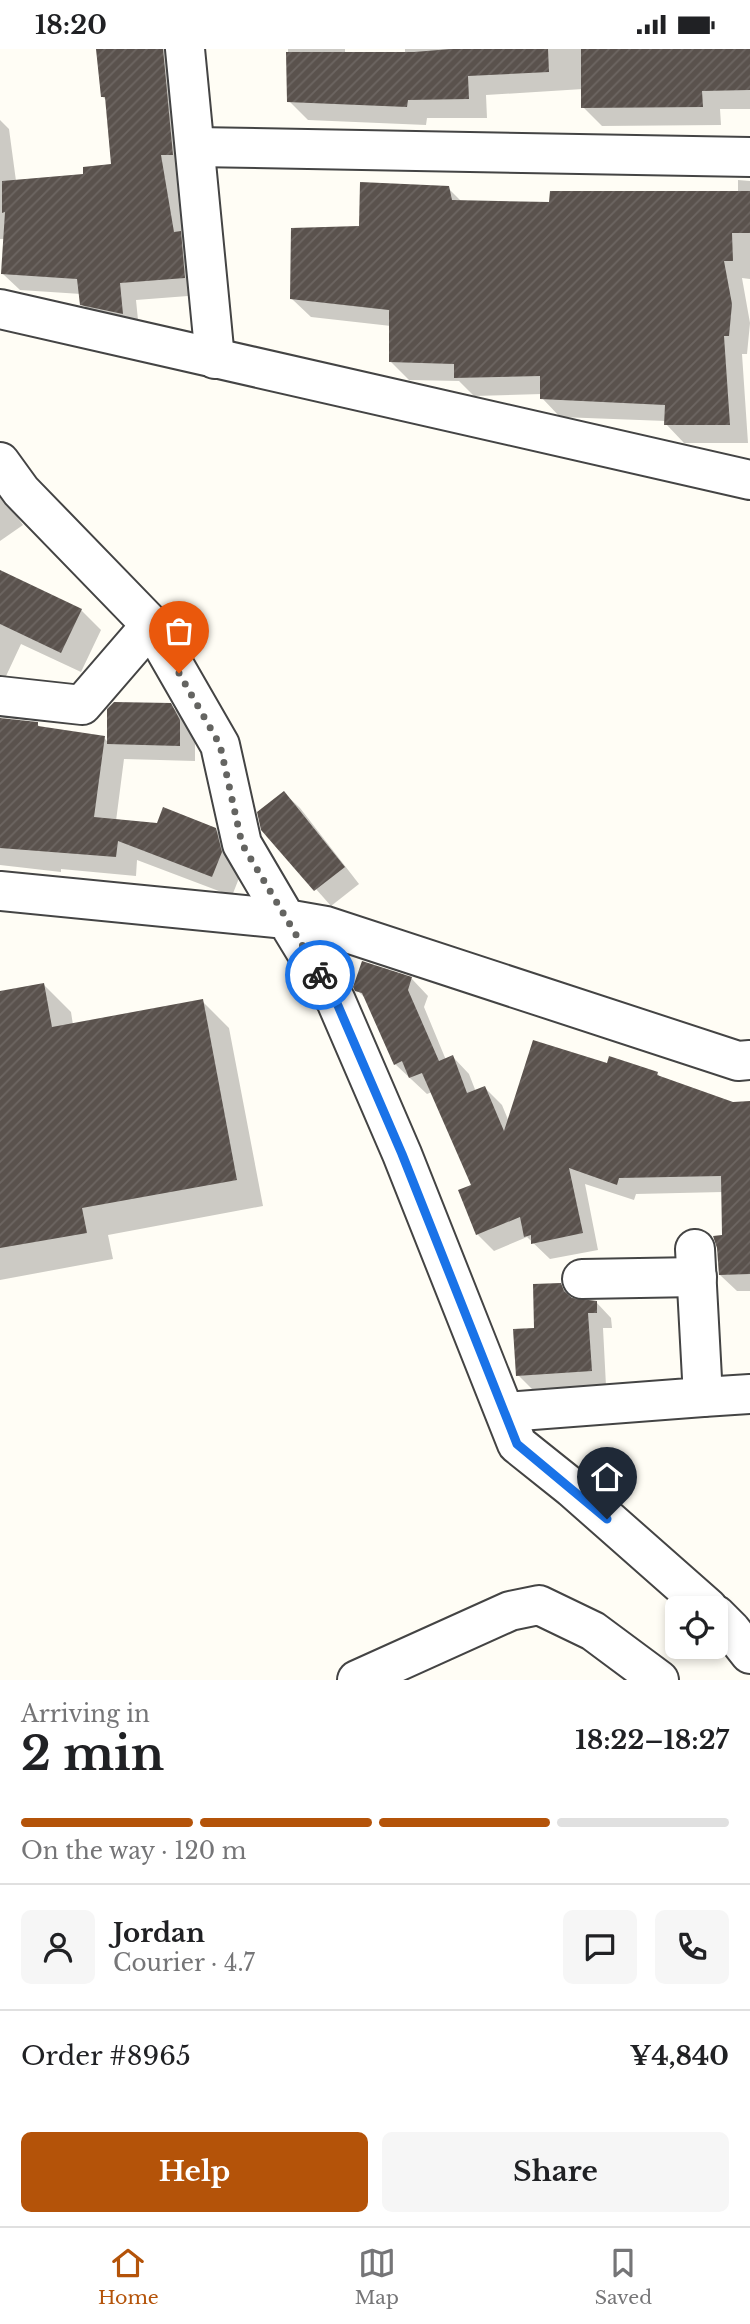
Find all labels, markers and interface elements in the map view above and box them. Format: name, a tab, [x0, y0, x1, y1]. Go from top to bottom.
text: 18:20	[35, 9, 107, 41]
pin	[149, 601, 209, 673]
icon: bag	[160, 612, 198, 650]
courier	[285, 940, 355, 1010]
icon: bike	[301, 956, 339, 994]
pin	[577, 1447, 637, 1519]
icon: home	[588, 1458, 626, 1496]
map controls	[665, 1596, 728, 1659]
button: locate	[665, 1596, 728, 1659]
text: Arriving in	[21, 1700, 150, 1728]
text: 18:22–18:27	[575, 1724, 729, 1756]
text: 2 min	[21, 1725, 164, 1782]
text: On the way · 120 m	[21, 1837, 246, 1865]
button: person	[21, 1910, 95, 1984]
button: chat	[563, 1910, 637, 1984]
button: phone	[655, 1910, 729, 1984]
text: Jordan	[113, 1917, 205, 1949]
text: Courier · 4.7	[113, 1949, 255, 1977]
text: Order #8965	[21, 2040, 191, 2072]
text: ¥4,840	[629, 2040, 729, 2072]
button: Help	[21, 2132, 368, 2212]
button: Share	[382, 2132, 729, 2212]
tab: Home	[98, 2244, 159, 2309]
tab: Map	[355, 2244, 399, 2309]
tab: Saved	[595, 2244, 652, 2309]

